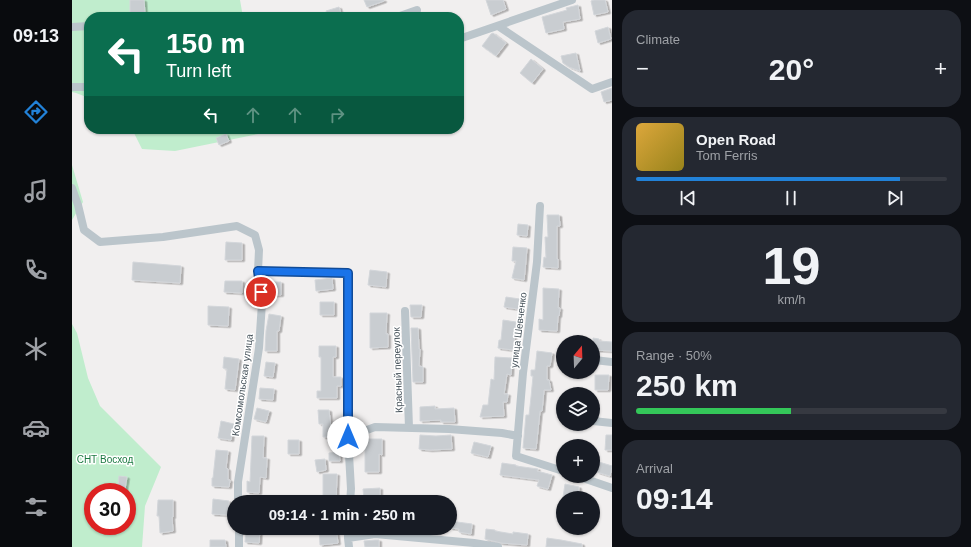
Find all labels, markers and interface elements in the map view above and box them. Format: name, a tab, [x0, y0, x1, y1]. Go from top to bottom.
text: 09:13	[13, 26, 59, 46]
icon: left	[100, 28, 152, 80]
text: 150 m	[166, 28, 245, 59]
text: Climate	[636, 32, 680, 47]
text: 20°	[769, 53, 814, 86]
text: −	[636, 56, 649, 81]
text: +	[934, 56, 947, 81]
text: Turn left	[166, 61, 231, 81]
icon: directions	[22, 98, 50, 126]
icon: left	[200, 104, 222, 126]
icon: ahead	[242, 104, 264, 126]
icon: ahead	[284, 104, 306, 126]
icon: right	[326, 104, 348, 126]
text: Open Road	[696, 131, 776, 148]
text: Tom Ferris	[696, 148, 757, 163]
icon: music	[22, 177, 50, 205]
icon: previous	[677, 187, 699, 209]
icon: pause	[780, 187, 802, 209]
icon: next	[884, 187, 906, 209]
text: 19	[763, 237, 820, 295]
icon: phone	[22, 256, 50, 284]
pin	[244, 275, 278, 309]
icon: arrive	[250, 281, 272, 303]
street label: улица Шевченко	[508, 291, 529, 369]
text: km/h	[777, 292, 806, 307]
street label: Красный переулок	[390, 326, 404, 413]
street label: Комсомольская улица	[230, 333, 255, 437]
icon: climate	[22, 335, 50, 363]
north arrow	[556, 335, 600, 379]
map controls	[556, 335, 600, 535]
text: Range · 50%	[636, 348, 712, 363]
text: 250 km	[636, 369, 738, 402]
button: layers	[556, 387, 600, 431]
icon: car	[22, 414, 50, 442]
position arrow	[327, 416, 369, 458]
button: +	[556, 439, 600, 483]
park label: СНТ Восход	[77, 454, 133, 465]
text: Arrival	[636, 461, 673, 476]
text: 09:14	[636, 482, 713, 515]
speed limit sign: 30	[84, 483, 136, 535]
button: −	[556, 491, 600, 535]
icon: filters	[22, 493, 50, 521]
text: 09:14 · 1 min · 250 m	[269, 506, 415, 523]

